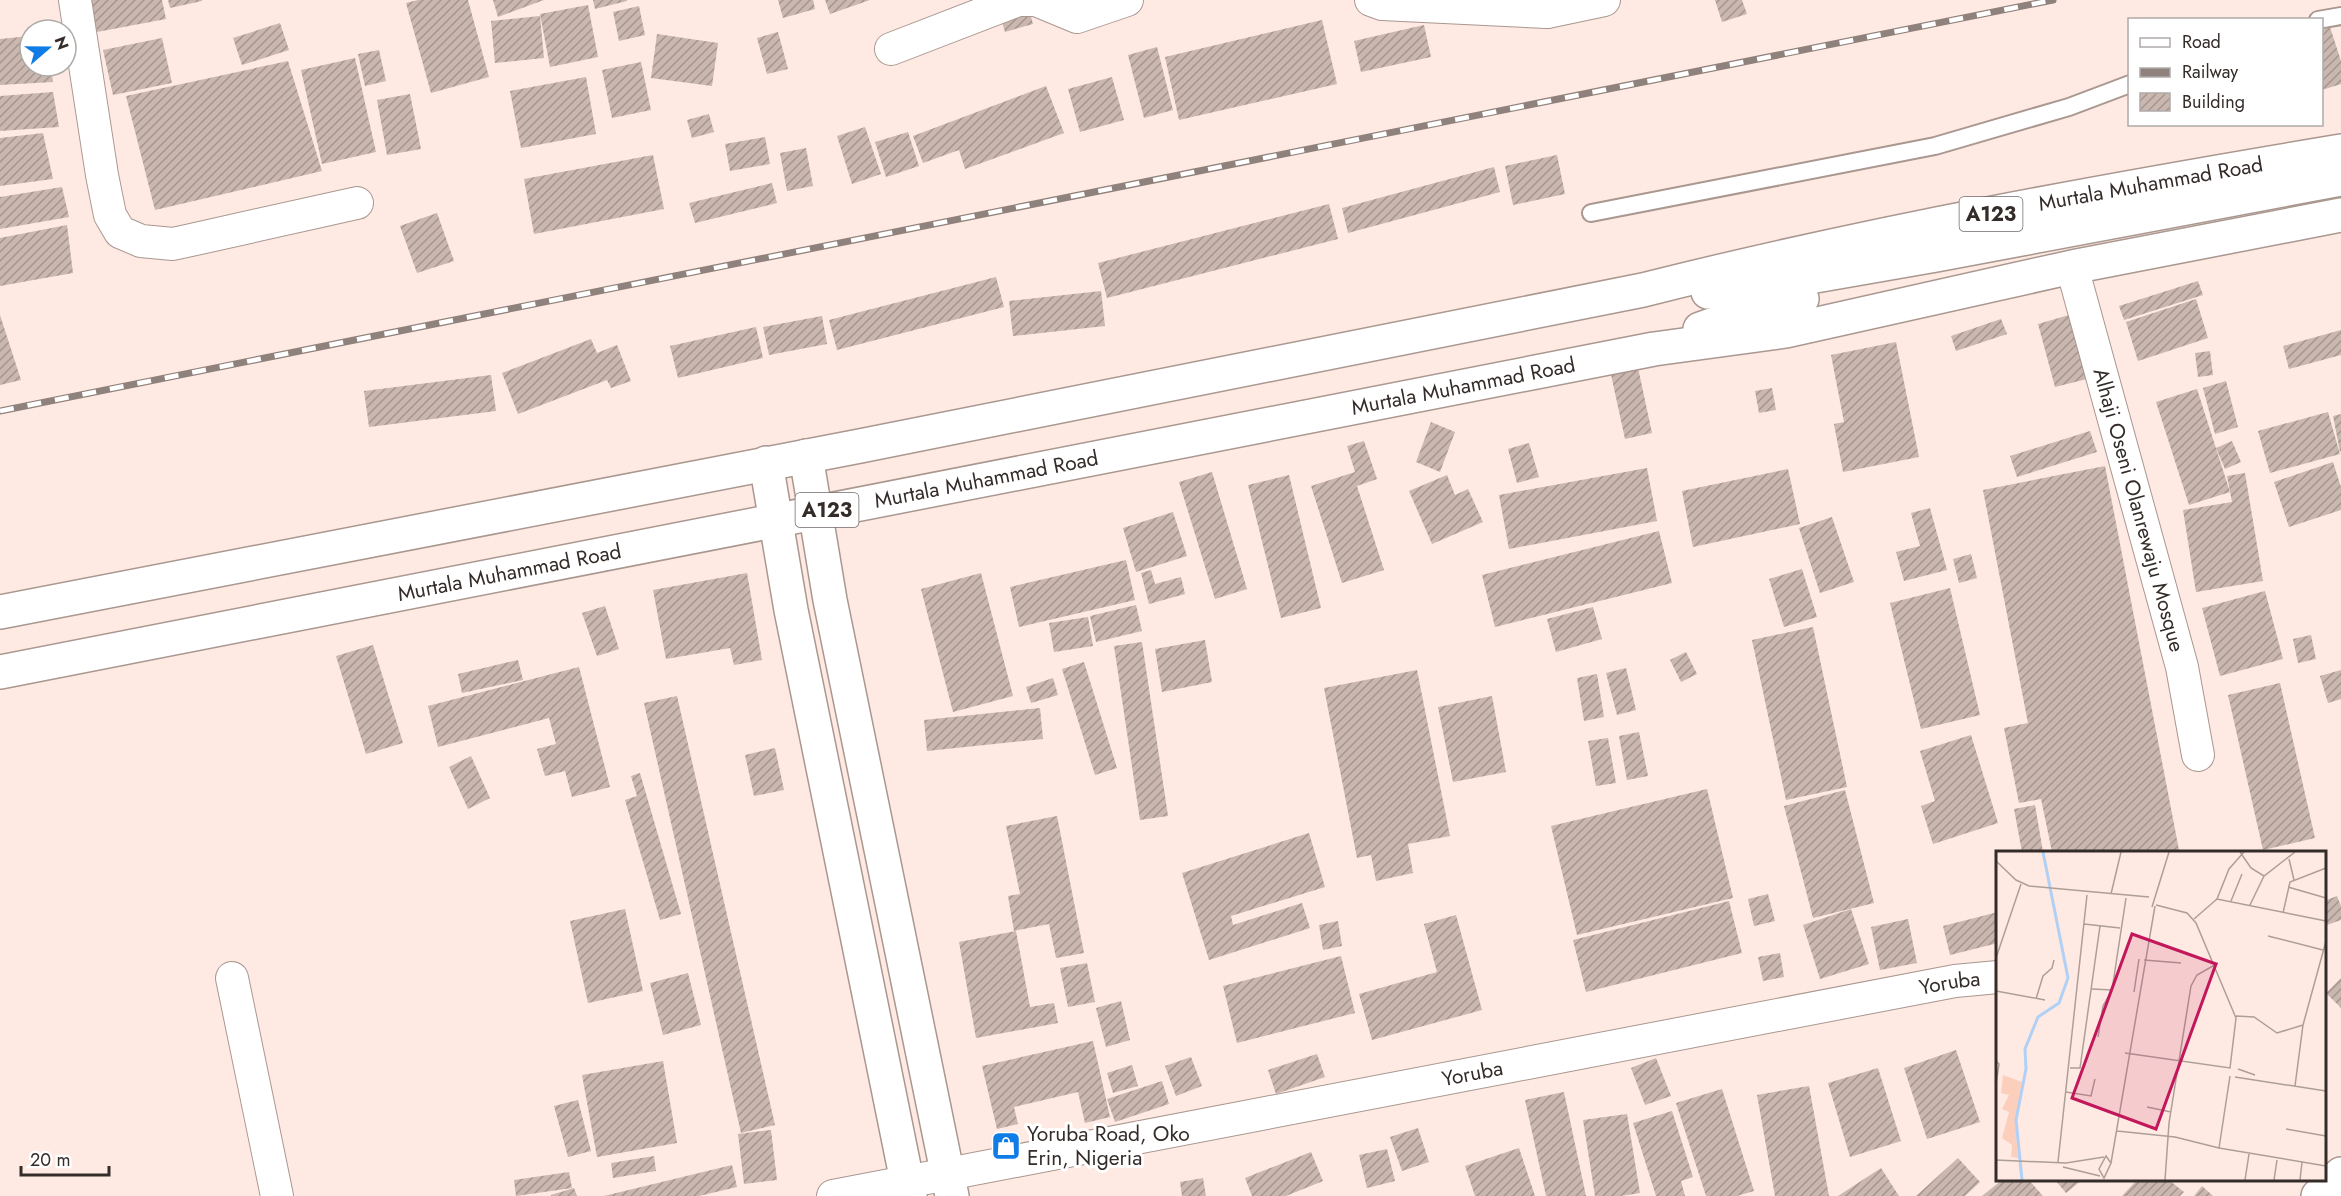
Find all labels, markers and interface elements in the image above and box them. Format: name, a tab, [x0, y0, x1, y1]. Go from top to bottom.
north arrow	[18, 18, 78, 78]
legend	[2128, 18, 2323, 126]
text: Road	[2182, 29, 2221, 55]
text: N	[49, 33, 75, 53]
text: Railway	[2182, 59, 2238, 85]
text: Building	[2182, 89, 2245, 115]
street label: Murtala Muhammad Road	[2036, 149, 2265, 219]
road number: A123	[1960, 197, 2022, 231]
street label: Murtala Muhammad Road	[1349, 350, 1578, 423]
street label: Alhaji Oseni Olanrewaju Mosque	[2085, 365, 2192, 656]
street label: Murtala Muhammad Road	[872, 443, 1101, 516]
road number: A123	[796, 493, 858, 527]
street label: Murtala Muhammad Road	[395, 536, 624, 609]
inset map	[1996, 851, 2326, 1181]
street label: Yoruba	[1917, 964, 1982, 1003]
street label: Yoruba	[1439, 1053, 1505, 1094]
place label: Yoruba Road, Oko Erin, Nigeria	[1027, 1119, 1190, 1173]
shop icon: Yoruba Road, Oko Erin, Nigeria	[990, 1130, 1022, 1162]
scale bar	[21, 1139, 110, 1177]
text: 20 m	[30, 1147, 70, 1173]

